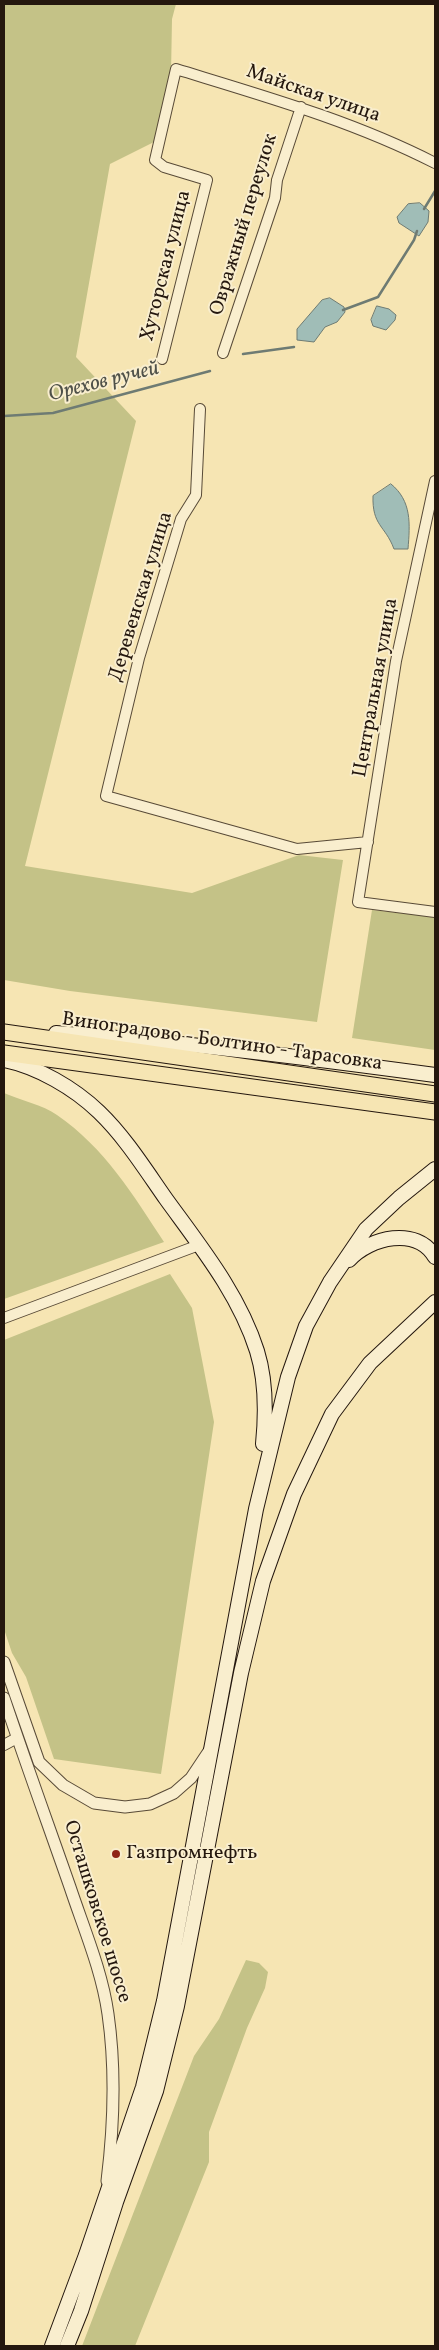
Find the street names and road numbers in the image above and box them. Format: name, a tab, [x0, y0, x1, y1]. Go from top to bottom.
street label: Майская улица	[243, 61, 383, 129]
street label: Овражный переулок	[206, 131, 284, 319]
street label: Хуторская улица	[137, 188, 197, 344]
street label: Деревенская улица	[105, 509, 179, 685]
street label: Центральная улица	[349, 596, 405, 780]
street label: Виноградово - Болтино - Тарасовка	[60, 1009, 384, 1077]
street label: Осташковское шоссе	[57, 1818, 135, 2006]

